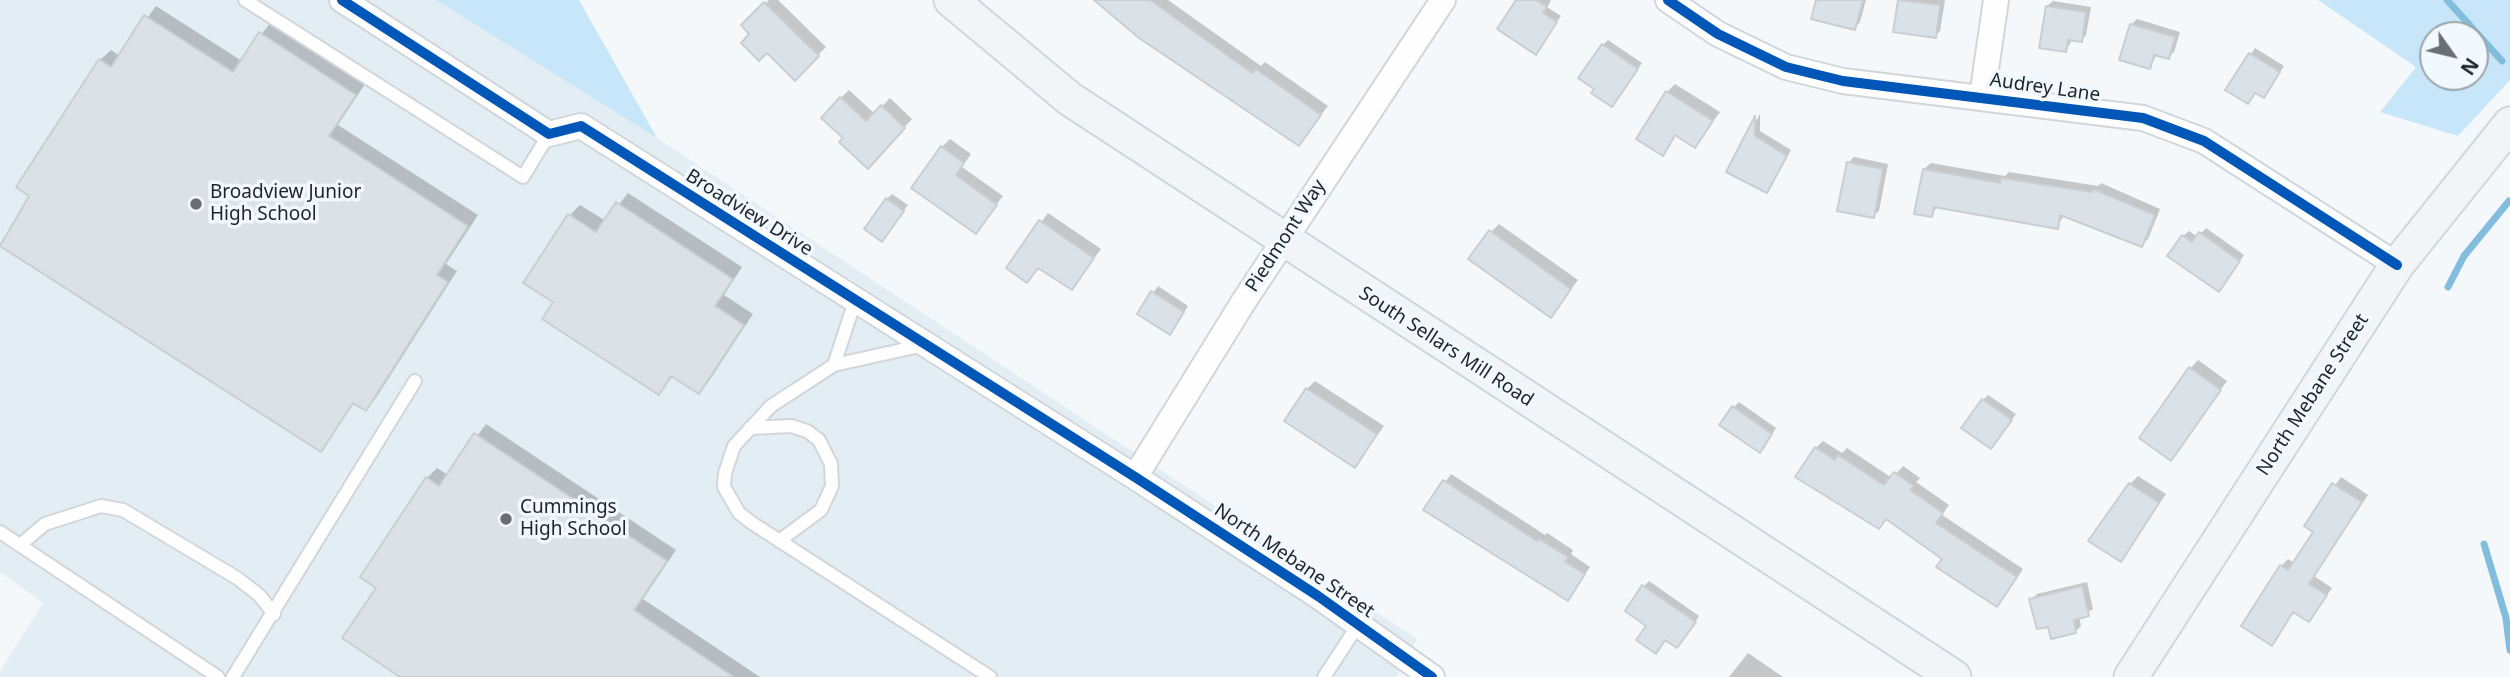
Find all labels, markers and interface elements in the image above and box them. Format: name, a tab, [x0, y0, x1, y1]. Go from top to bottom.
north arrow	[2419, 21, 2489, 91]
text: N	[2455, 53, 2485, 80]
street label: Audrey Lane	[1988, 69, 2102, 107]
street label: Broadview Drive	[681, 165, 817, 261]
street label: Piedmont Way	[1241, 176, 1331, 296]
place label: Broadview Junior High School	[210, 182, 361, 226]
marker: Broadview Junior High School	[188, 196, 204, 212]
street label: South Sellars Mill Road	[1355, 282, 1537, 412]
street label: North Mebane Street	[2252, 310, 2374, 480]
place label: Cummings High School	[520, 497, 627, 541]
street label: North Mebane Street	[1210, 499, 1378, 623]
marker: Cummings High School	[498, 511, 514, 527]

